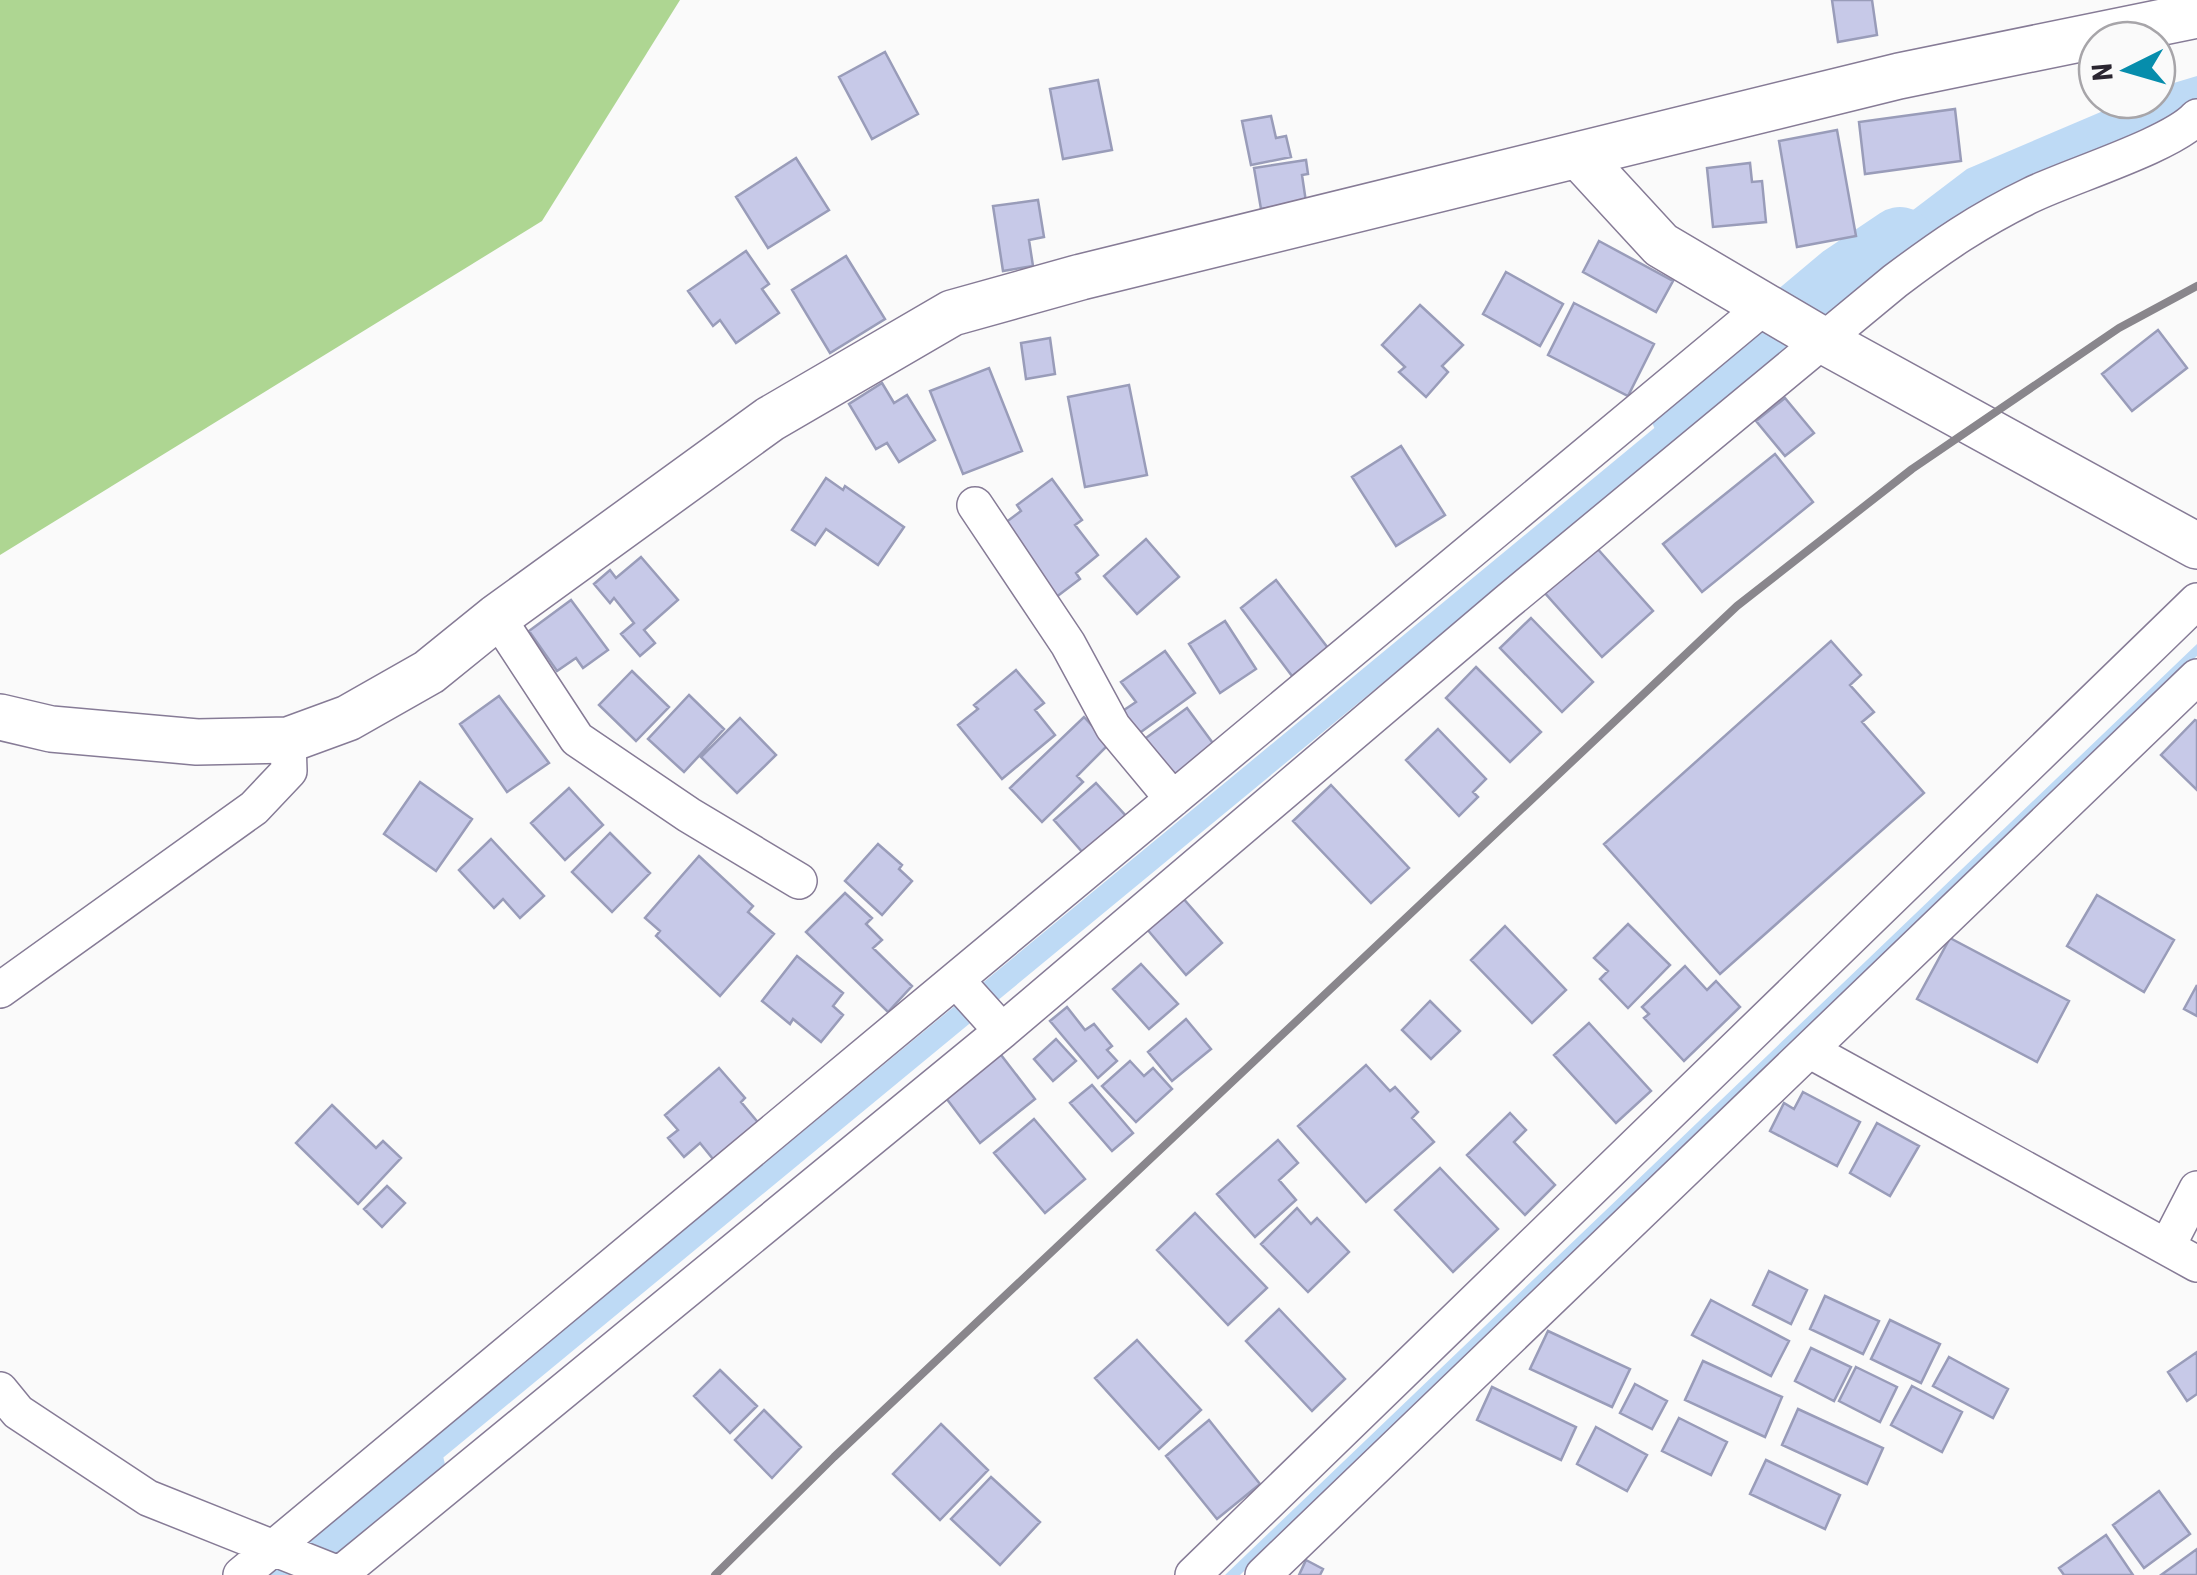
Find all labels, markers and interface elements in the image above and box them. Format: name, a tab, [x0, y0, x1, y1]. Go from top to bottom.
north arrow	[2077, 20, 2177, 120]
text: N	[2085, 62, 2120, 82]

